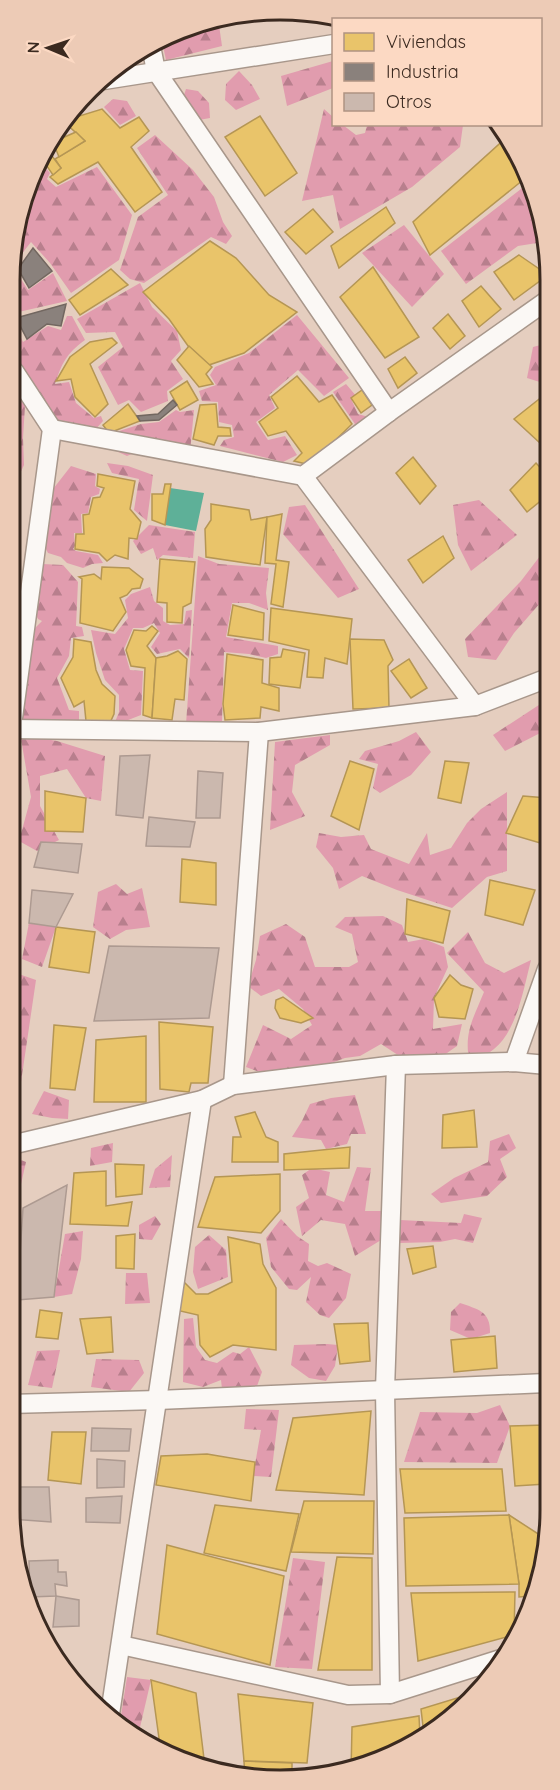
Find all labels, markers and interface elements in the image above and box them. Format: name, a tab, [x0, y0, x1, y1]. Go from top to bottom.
north arrow	[18, 18, 78, 78]
legend	[332, 18, 542, 126]
text: Viviendas	[386, 30, 466, 53]
text: N	[23, 41, 43, 54]
text: Industria	[386, 60, 459, 83]
text: Otros	[386, 90, 432, 113]

